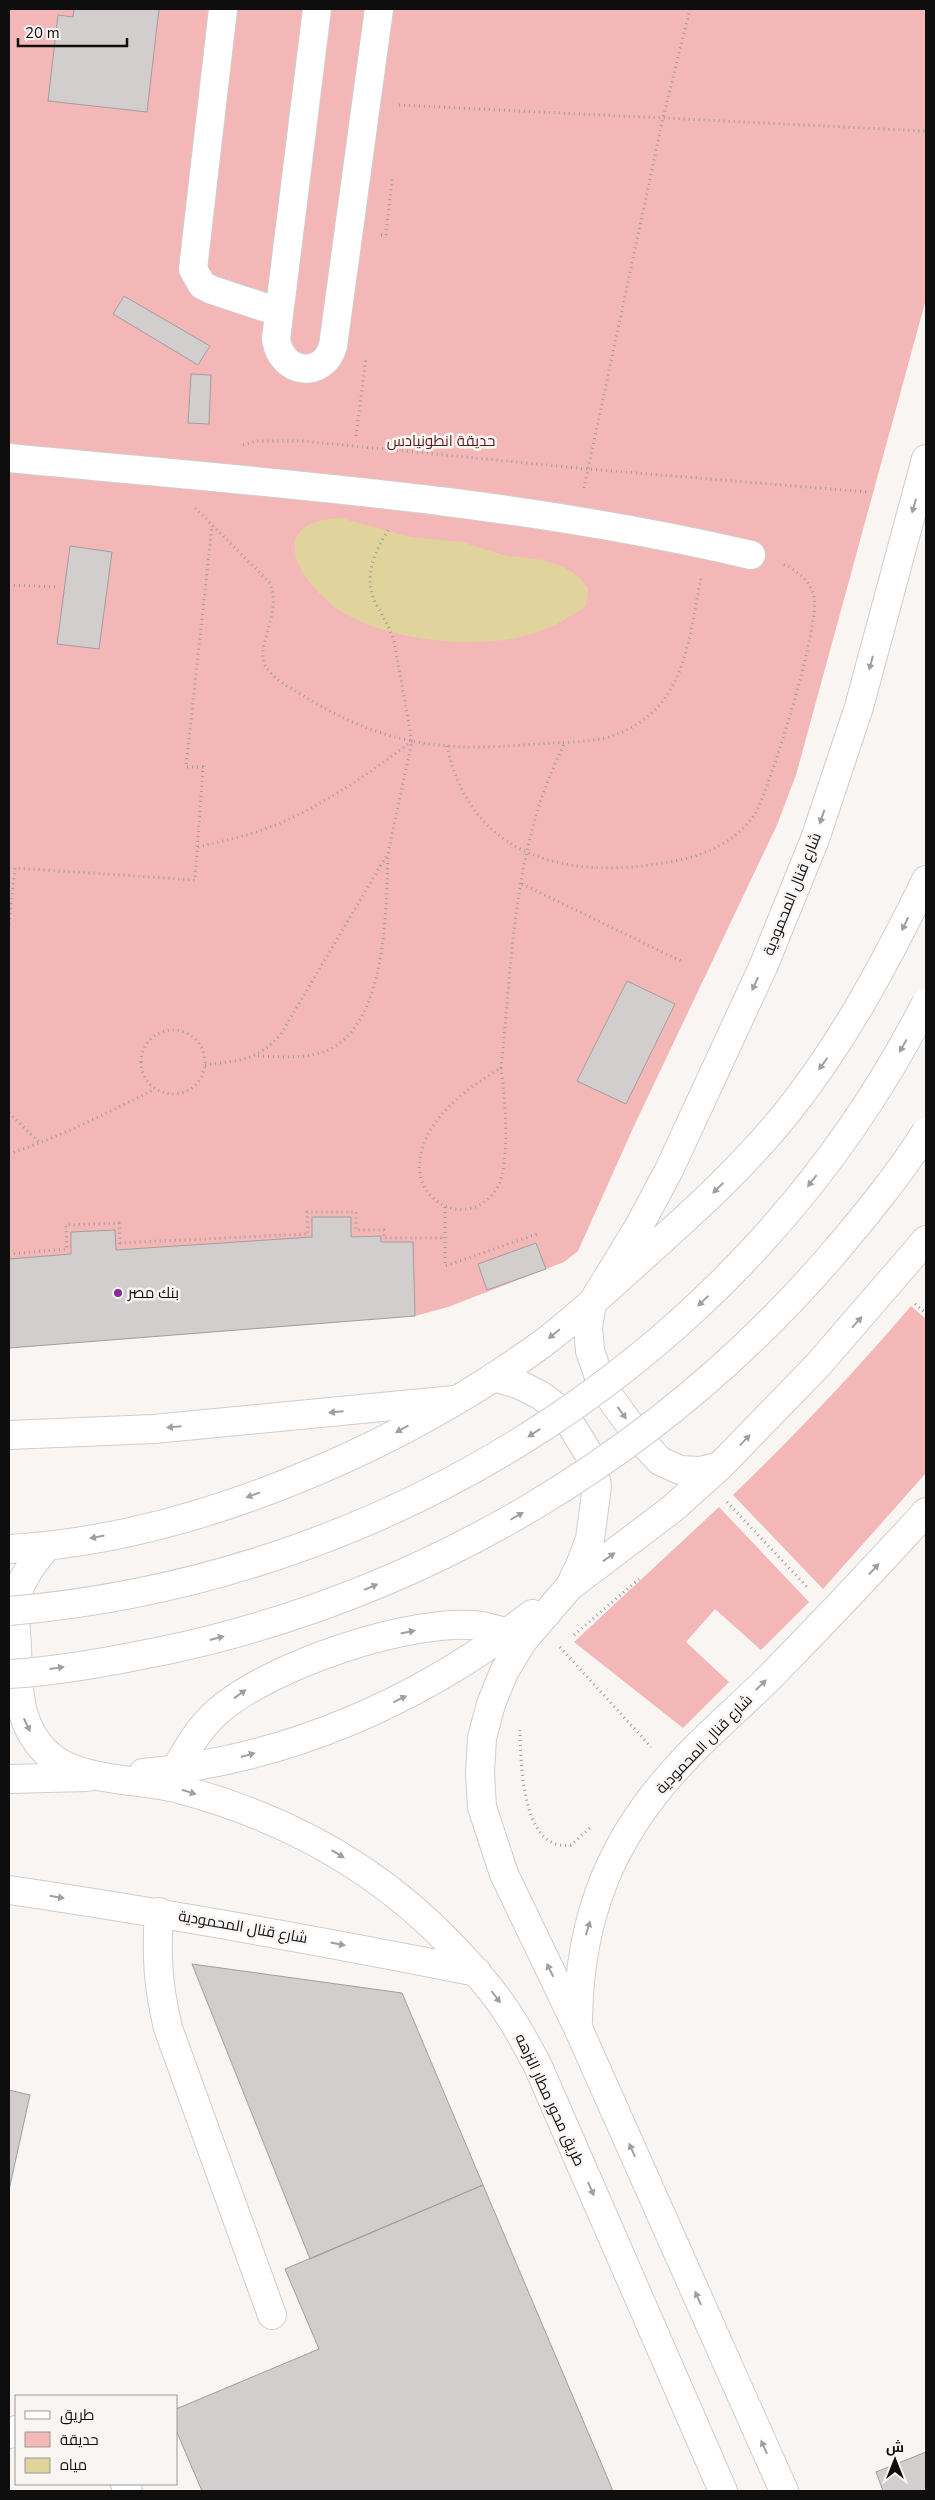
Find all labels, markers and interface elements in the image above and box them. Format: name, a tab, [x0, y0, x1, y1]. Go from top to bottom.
scale bar	[18, 15, 126, 47]
text: 20 m	[25, 23, 60, 43]
park label: حديقة انطونيادس	[387, 431, 495, 451]
one-way arrow	[909, 498, 917, 513]
one-way arrow	[867, 655, 875, 670]
one-way arrow	[818, 810, 825, 825]
street label: شارع قنال المحمودية	[758, 830, 827, 959]
one-way arrow	[901, 917, 909, 931]
one-way arrow	[751, 977, 759, 991]
one-way arrow	[898, 1039, 907, 1053]
one-way arrow	[817, 1057, 828, 1070]
one-way arrow	[807, 1174, 817, 1188]
one-way arrow	[712, 1182, 724, 1194]
place label: بنك مصر	[127, 1283, 179, 1303]
marker: بنك مصر	[112, 1287, 124, 1299]
one-way arrow	[697, 1295, 709, 1307]
one-way arrow	[851, 1317, 863, 1329]
one-way arrow	[548, 1328, 560, 1339]
one-way arrow	[617, 1406, 627, 1420]
one-way arrow	[327, 1408, 343, 1416]
one-way arrow	[165, 1423, 181, 1431]
one-way arrow	[394, 1425, 409, 1433]
one-way arrow	[527, 1428, 540, 1438]
one-way arrow	[739, 1434, 751, 1446]
one-way arrow	[245, 1491, 260, 1499]
one-way arrow	[510, 1512, 523, 1521]
one-way arrow	[89, 1533, 104, 1541]
one-way arrow	[602, 1552, 616, 1562]
one-way arrow	[868, 1563, 880, 1575]
one-way arrow	[364, 1583, 378, 1591]
one-way arrow	[401, 1628, 416, 1636]
one-way arrow	[209, 1634, 224, 1642]
one-way arrow	[49, 1664, 65, 1672]
one-way arrow	[755, 1679, 767, 1691]
one-way arrow	[234, 1690, 247, 1700]
street label: شارع قنال المحمودية	[651, 1690, 757, 1799]
one-way arrow	[393, 1695, 407, 1703]
one-way arrow	[23, 1718, 31, 1732]
one-way arrow	[241, 1751, 256, 1759]
one-way arrow	[181, 1788, 196, 1796]
one-way arrow	[331, 1849, 344, 1859]
one-way arrow	[49, 1893, 65, 1901]
street label: شارع قنال المحمودية	[177, 1906, 309, 1949]
one-way arrow	[585, 1920, 593, 1935]
one-way arrow	[330, 1940, 346, 1948]
one-way arrow	[546, 1963, 554, 1977]
one-way arrow	[491, 1990, 501, 2004]
street label: طريق محور مطار النزهه	[510, 2030, 590, 2170]
one-way arrow	[628, 2143, 636, 2157]
one-way arrow	[588, 2182, 596, 2196]
one-way arrow	[694, 2291, 702, 2305]
legend	[15, 2395, 178, 2485]
text: طريق	[60, 2405, 94, 2425]
text: حديقة	[60, 2430, 99, 2450]
north arrow	[870, 2435, 920, 2485]
text: ش	[886, 2438, 904, 2457]
one-way arrow	[760, 2440, 768, 2454]
text: مياه	[60, 2455, 87, 2475]

